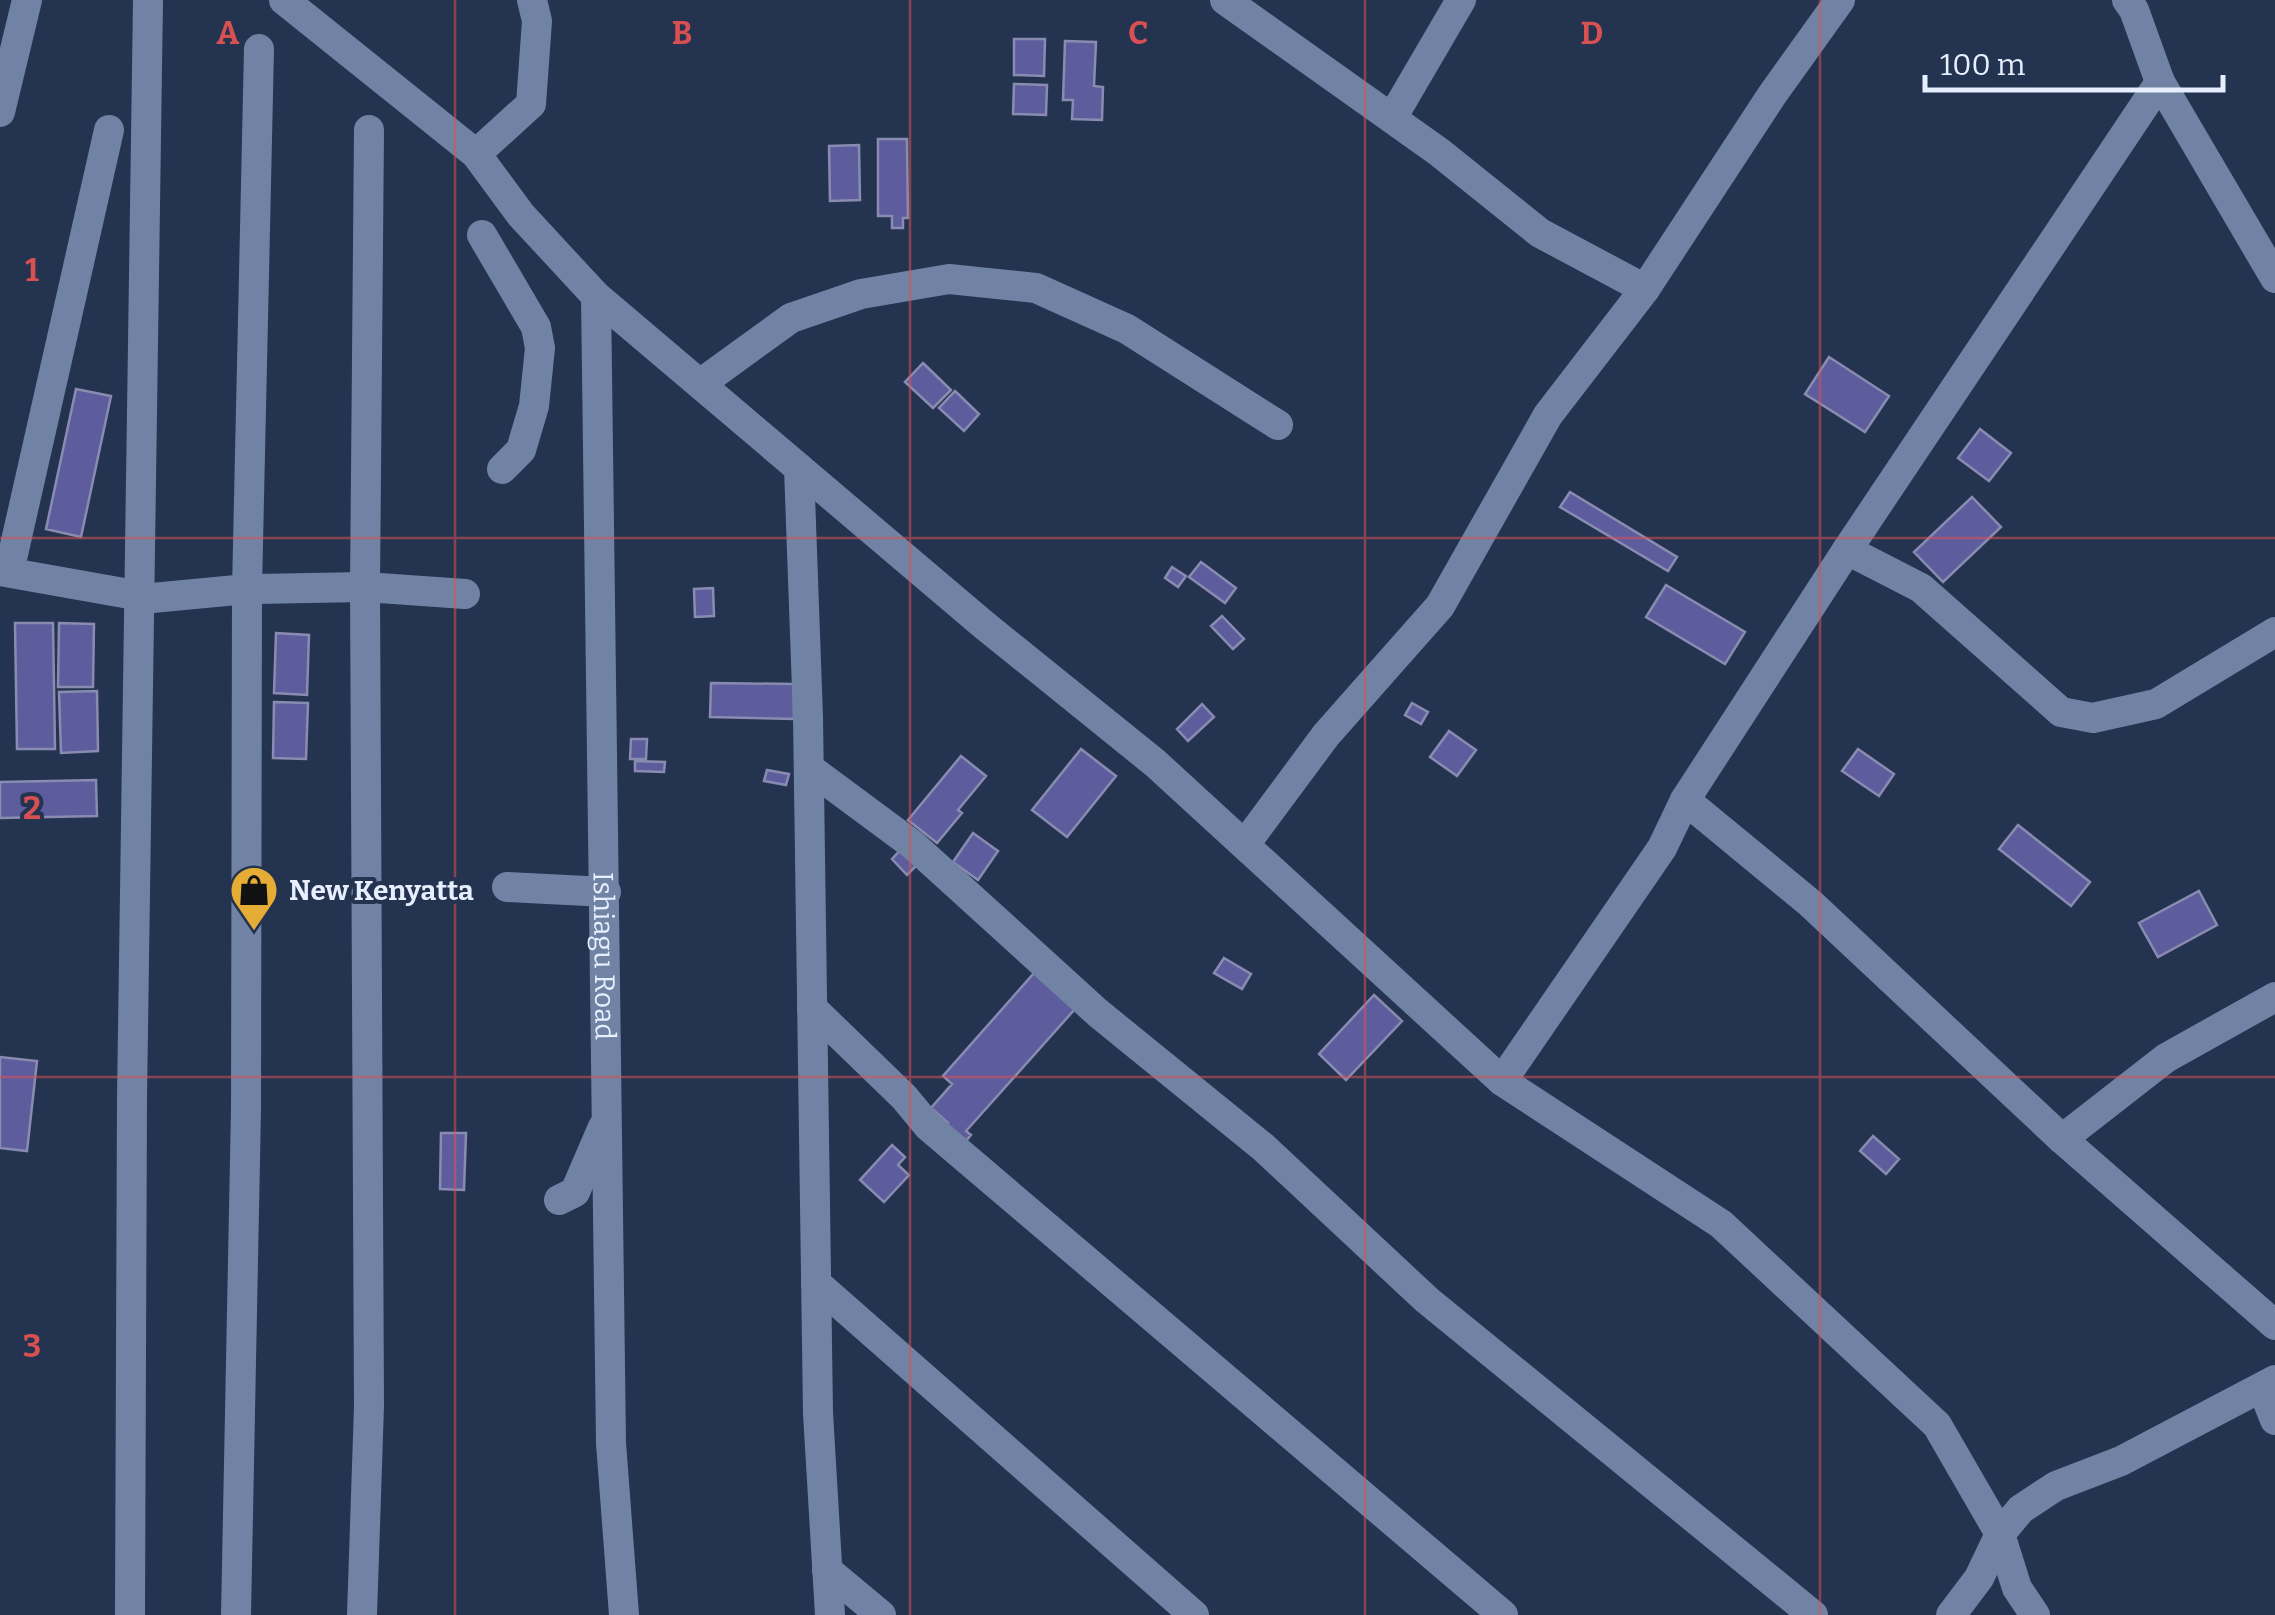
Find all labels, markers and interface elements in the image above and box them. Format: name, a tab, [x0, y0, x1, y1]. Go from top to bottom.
text: A	[217, 14, 240, 52]
text: B	[672, 14, 692, 52]
text: C	[1128, 14, 1148, 52]
text: D	[1581, 14, 1603, 52]
scale bar	[1925, 30, 2222, 92]
text: 100 m	[1940, 47, 2026, 83]
text: 1	[25, 251, 39, 289]
text: 2	[23, 789, 41, 827]
shop icon: New Kenyatta	[228, 864, 280, 932]
street label: Ishiagu Road	[587, 872, 622, 1040]
place label: New Kenyatta	[289, 874, 474, 907]
text: 3	[23, 1327, 41, 1365]

